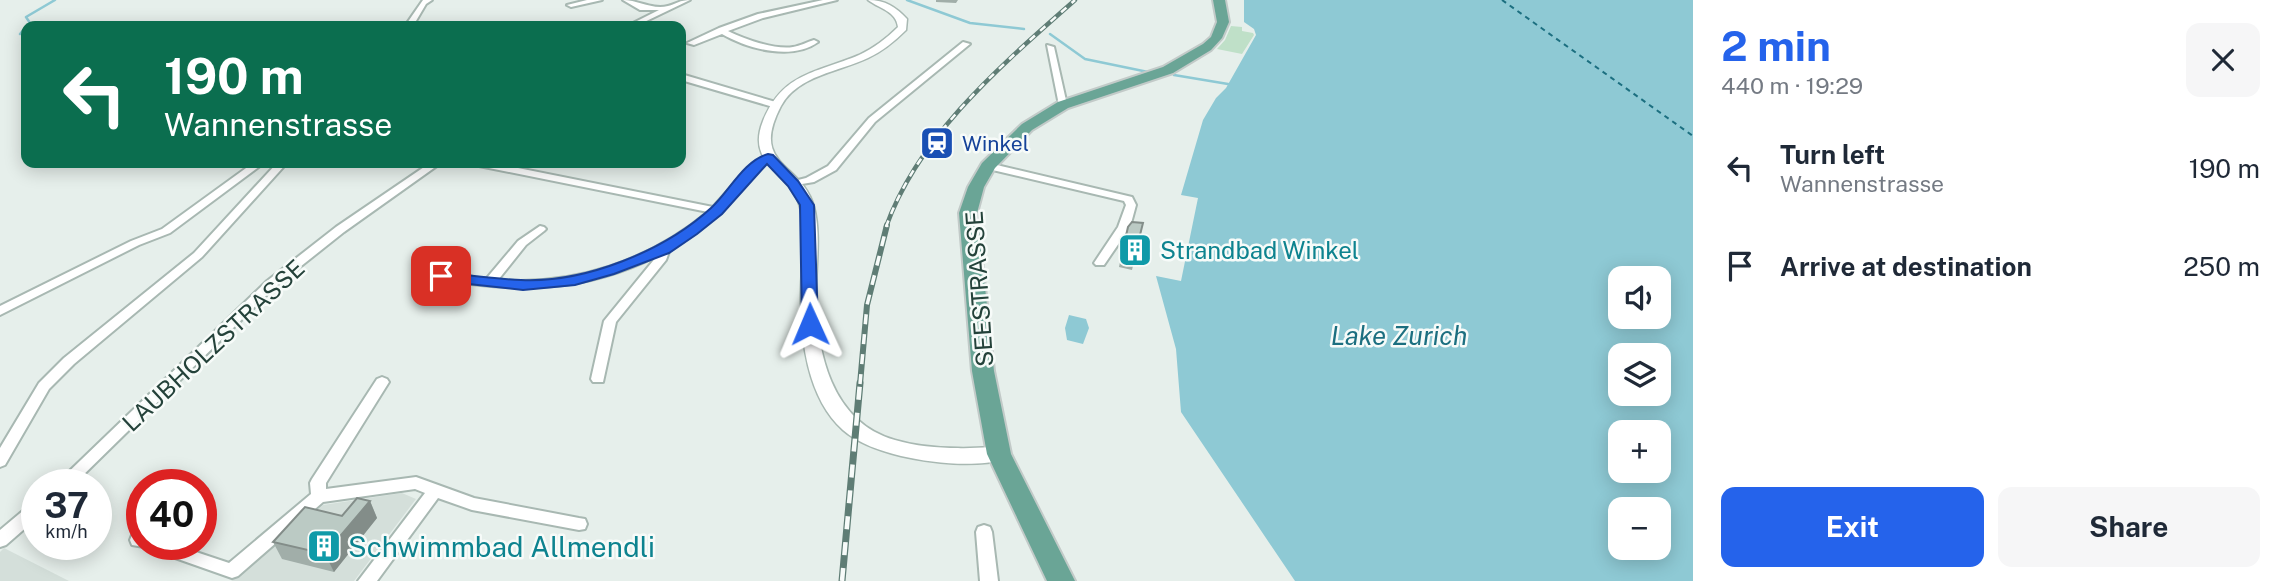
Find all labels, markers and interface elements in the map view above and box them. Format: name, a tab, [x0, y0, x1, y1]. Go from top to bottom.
text: 2 min	[1721, 21, 1831, 70]
button: close	[2186, 23, 2260, 97]
text: 190 m	[164, 47, 304, 105]
icon: left	[49, 49, 140, 140]
text: 440 m · 19:29	[1721, 72, 1863, 99]
text: Wannenstrasse	[164, 106, 392, 143]
station icon: Winkel	[918, 124, 956, 162]
place label: Winkel	[962, 131, 1029, 156]
text: Turn left	[1780, 139, 1885, 170]
icon: left	[1721, 149, 1759, 187]
text: 190 m	[2189, 153, 2260, 184]
text: Wannenstrasse	[1780, 170, 1944, 197]
street label: SEESTRASSE	[960, 210, 998, 368]
building icon: Strandbad Winkel	[1116, 231, 1154, 269]
place label: Strandbad Winkel	[1160, 236, 1359, 264]
pin	[411, 246, 471, 306]
icon: arrive	[1721, 247, 1759, 285]
text: Arrive at destination	[1780, 251, 2032, 282]
text: 250 m	[2183, 251, 2260, 282]
street label: LAUBHOLZSTRASSE	[116, 253, 310, 437]
icon: arrive	[422, 257, 460, 295]
map controls	[1608, 266, 1671, 560]
button: sound	[1608, 266, 1671, 329]
position arrow	[773, 287, 847, 361]
water label: Lake Zurich	[1331, 320, 1467, 351]
button: layers	[1608, 343, 1671, 406]
button: +	[1608, 420, 1671, 483]
speed limit sign: 40	[126, 469, 217, 560]
text: 37	[44, 485, 89, 526]
button: Exit	[1721, 487, 1984, 567]
button: Share	[1998, 487, 2260, 567]
button: −	[1608, 497, 1671, 560]
text: km/h	[45, 521, 88, 542]
building icon: Schwimmbad Allmendli	[305, 527, 343, 565]
place label: Schwimmbad Allmendli	[348, 530, 655, 563]

